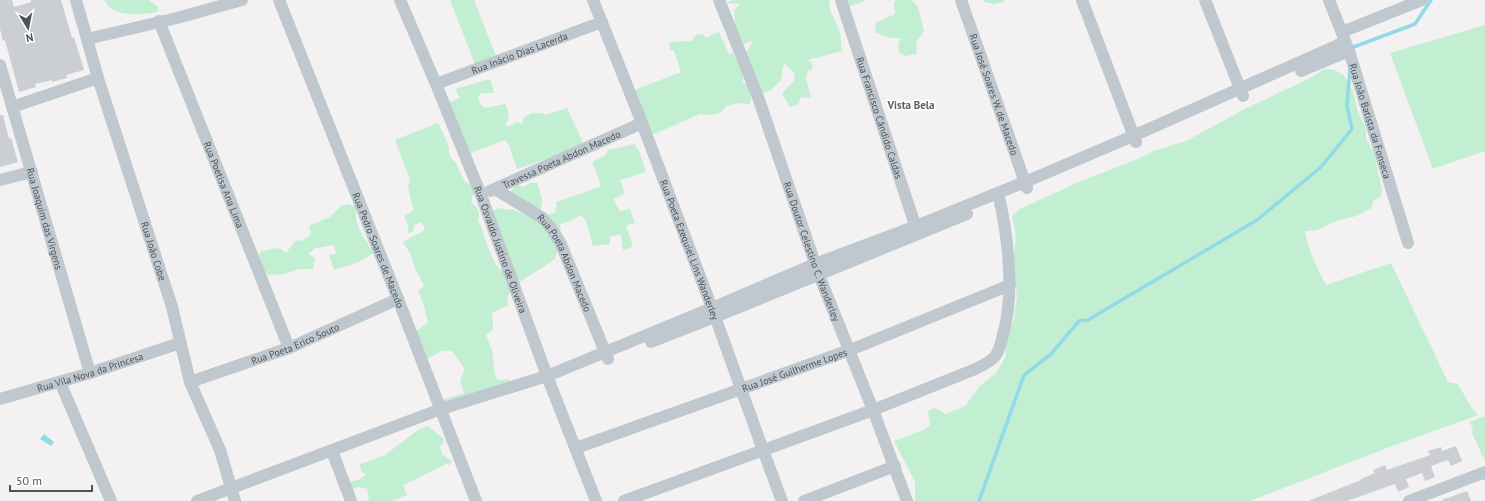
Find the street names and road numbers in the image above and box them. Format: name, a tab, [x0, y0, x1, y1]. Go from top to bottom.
street label: Rua Inácio Dias Lacerda	[470, 29, 569, 77]
street label: Rua José Soares W. de Macedo	[966, 32, 1021, 157]
street label: Rua Francisco Cândido Caldas	[853, 55, 905, 180]
street label: Rua João Batista da Fonseca	[1346, 62, 1394, 180]
street label: Travessa Poeta Abdon Macedo	[500, 127, 623, 192]
street label: Rua Poetisa Ana Lima	[200, 140, 247, 230]
street label: Rua Joaquim das Virgens	[23, 166, 65, 271]
street label: Rua Poeta Ezequiel Lins Wanderley	[657, 178, 722, 322]
street label: Rua Doutor Celestino C. Wanderley	[780, 180, 843, 323]
street label: Rua Osvaldo Justino de Oliveira	[471, 184, 530, 315]
street label: Rua Pedro Soares de Macedo	[349, 190, 407, 310]
street label: Rua Poeta Abdon Macedo	[534, 211, 594, 314]
street label: Rua João Cobe	[138, 220, 169, 283]
street label: Rua Poeta Erico Souto	[249, 320, 341, 368]
street label: Rua José Guilherme Lopes	[740, 346, 849, 395]
street label: Rua Vila Nova da Princesa	[36, 350, 145, 395]

